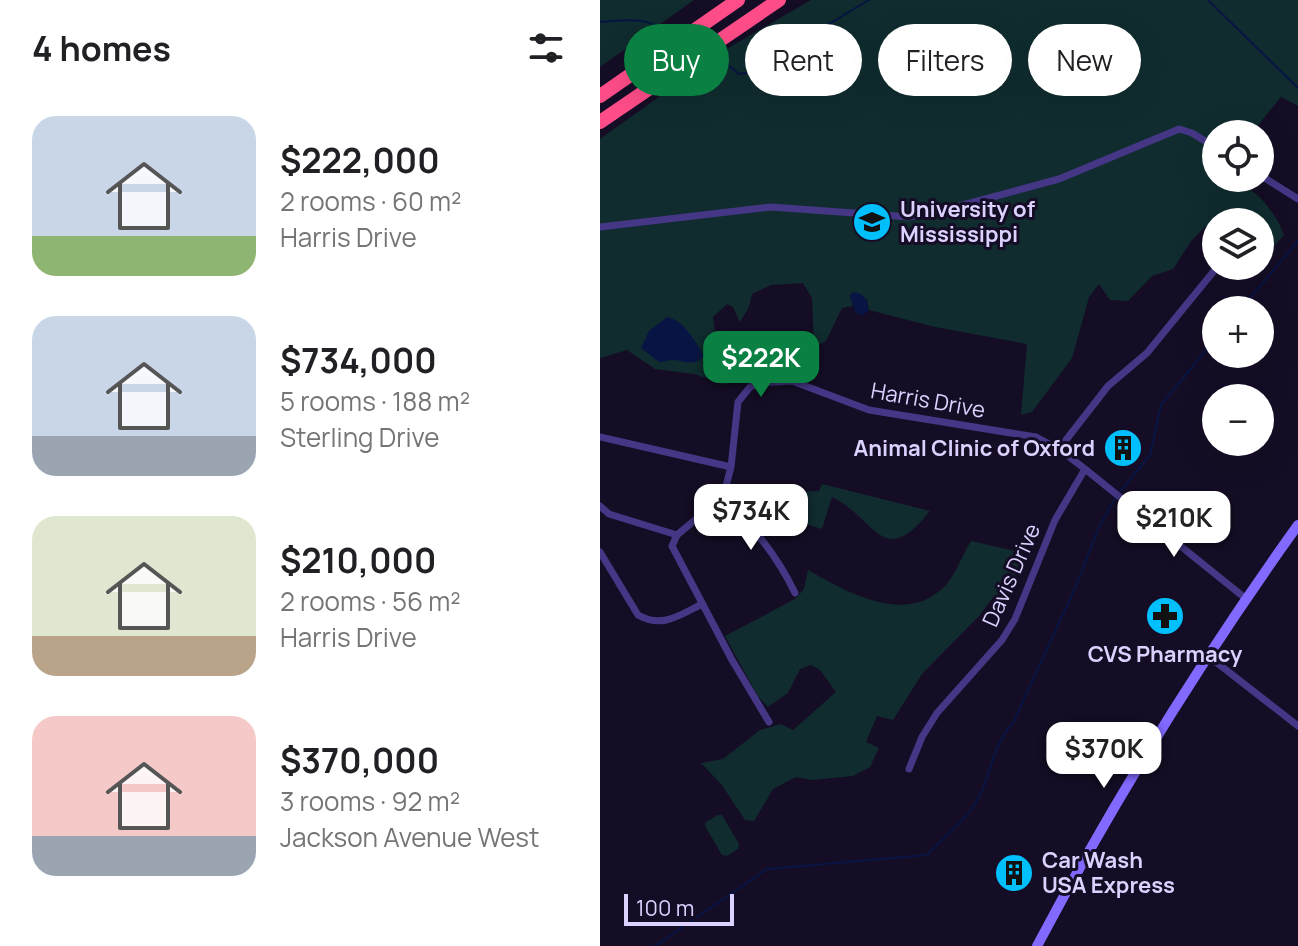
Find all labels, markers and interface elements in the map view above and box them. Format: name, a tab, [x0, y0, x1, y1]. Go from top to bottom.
chip: Buy	[624, 24, 729, 96]
chip: Rent	[745, 24, 862, 96]
chip: Filters	[878, 24, 1012, 96]
chip: New	[1028, 24, 1141, 96]
text: 4 homes	[32, 25, 171, 71]
icon: filters	[524, 26, 568, 70]
map controls	[1202, 120, 1274, 456]
button: locate	[1202, 120, 1274, 192]
text: $222,000	[280, 137, 440, 183]
icon: home	[96, 148, 192, 244]
text: 2 rooms · 60 m²	[280, 183, 462, 219]
place label: University of Mississippi	[900, 194, 1036, 249]
school or university icon: University of Mississippi	[851, 201, 893, 243]
button: layers	[1202, 208, 1274, 280]
text: Harris Drive	[280, 219, 417, 255]
button: +	[1202, 296, 1274, 368]
pin: $222K	[705, 331, 817, 399]
text: $734,000	[280, 337, 437, 383]
text: $222K	[721, 339, 801, 375]
icon: home	[96, 348, 192, 444]
street label: Harris Drive	[868, 375, 988, 425]
text: 5 rooms · 188 m²	[280, 383, 470, 419]
button: −	[1202, 384, 1274, 456]
text: Sterling Drive	[280, 419, 439, 455]
building icon: Animal Clinic of Oxford	[1102, 427, 1144, 469]
place label: Animal Clinic of Oxford	[854, 433, 1095, 463]
pin: $734K	[695, 484, 807, 552]
pin: $210K	[1118, 491, 1230, 559]
text: $734K	[712, 492, 790, 528]
text: $210K	[1135, 499, 1213, 535]
street label: Davis Drive	[975, 518, 1047, 631]
text: $210,000	[280, 537, 436, 583]
icon: home	[96, 548, 192, 644]
text: 2 rooms · 56 m²	[280, 583, 461, 619]
pharmacy icon: CVS Pharmacy	[1144, 595, 1186, 637]
text: Harris Drive	[280, 619, 417, 655]
place label: CVS Pharmacy	[1088, 639, 1243, 669]
pin: $370K	[1048, 722, 1160, 790]
text: $370K	[1064, 730, 1144, 766]
text: $370,000	[280, 737, 439, 783]
icon: home	[96, 748, 192, 844]
text: 3 rooms · 92 m²	[280, 783, 460, 819]
text: Jackson Avenue West	[280, 819, 539, 855]
place label: Car Wash USA Express	[1042, 845, 1175, 900]
building icon: Car Wash USA Express	[993, 852, 1035, 894]
scale bar	[624, 890, 734, 926]
text: 100 m	[636, 893, 694, 923]

